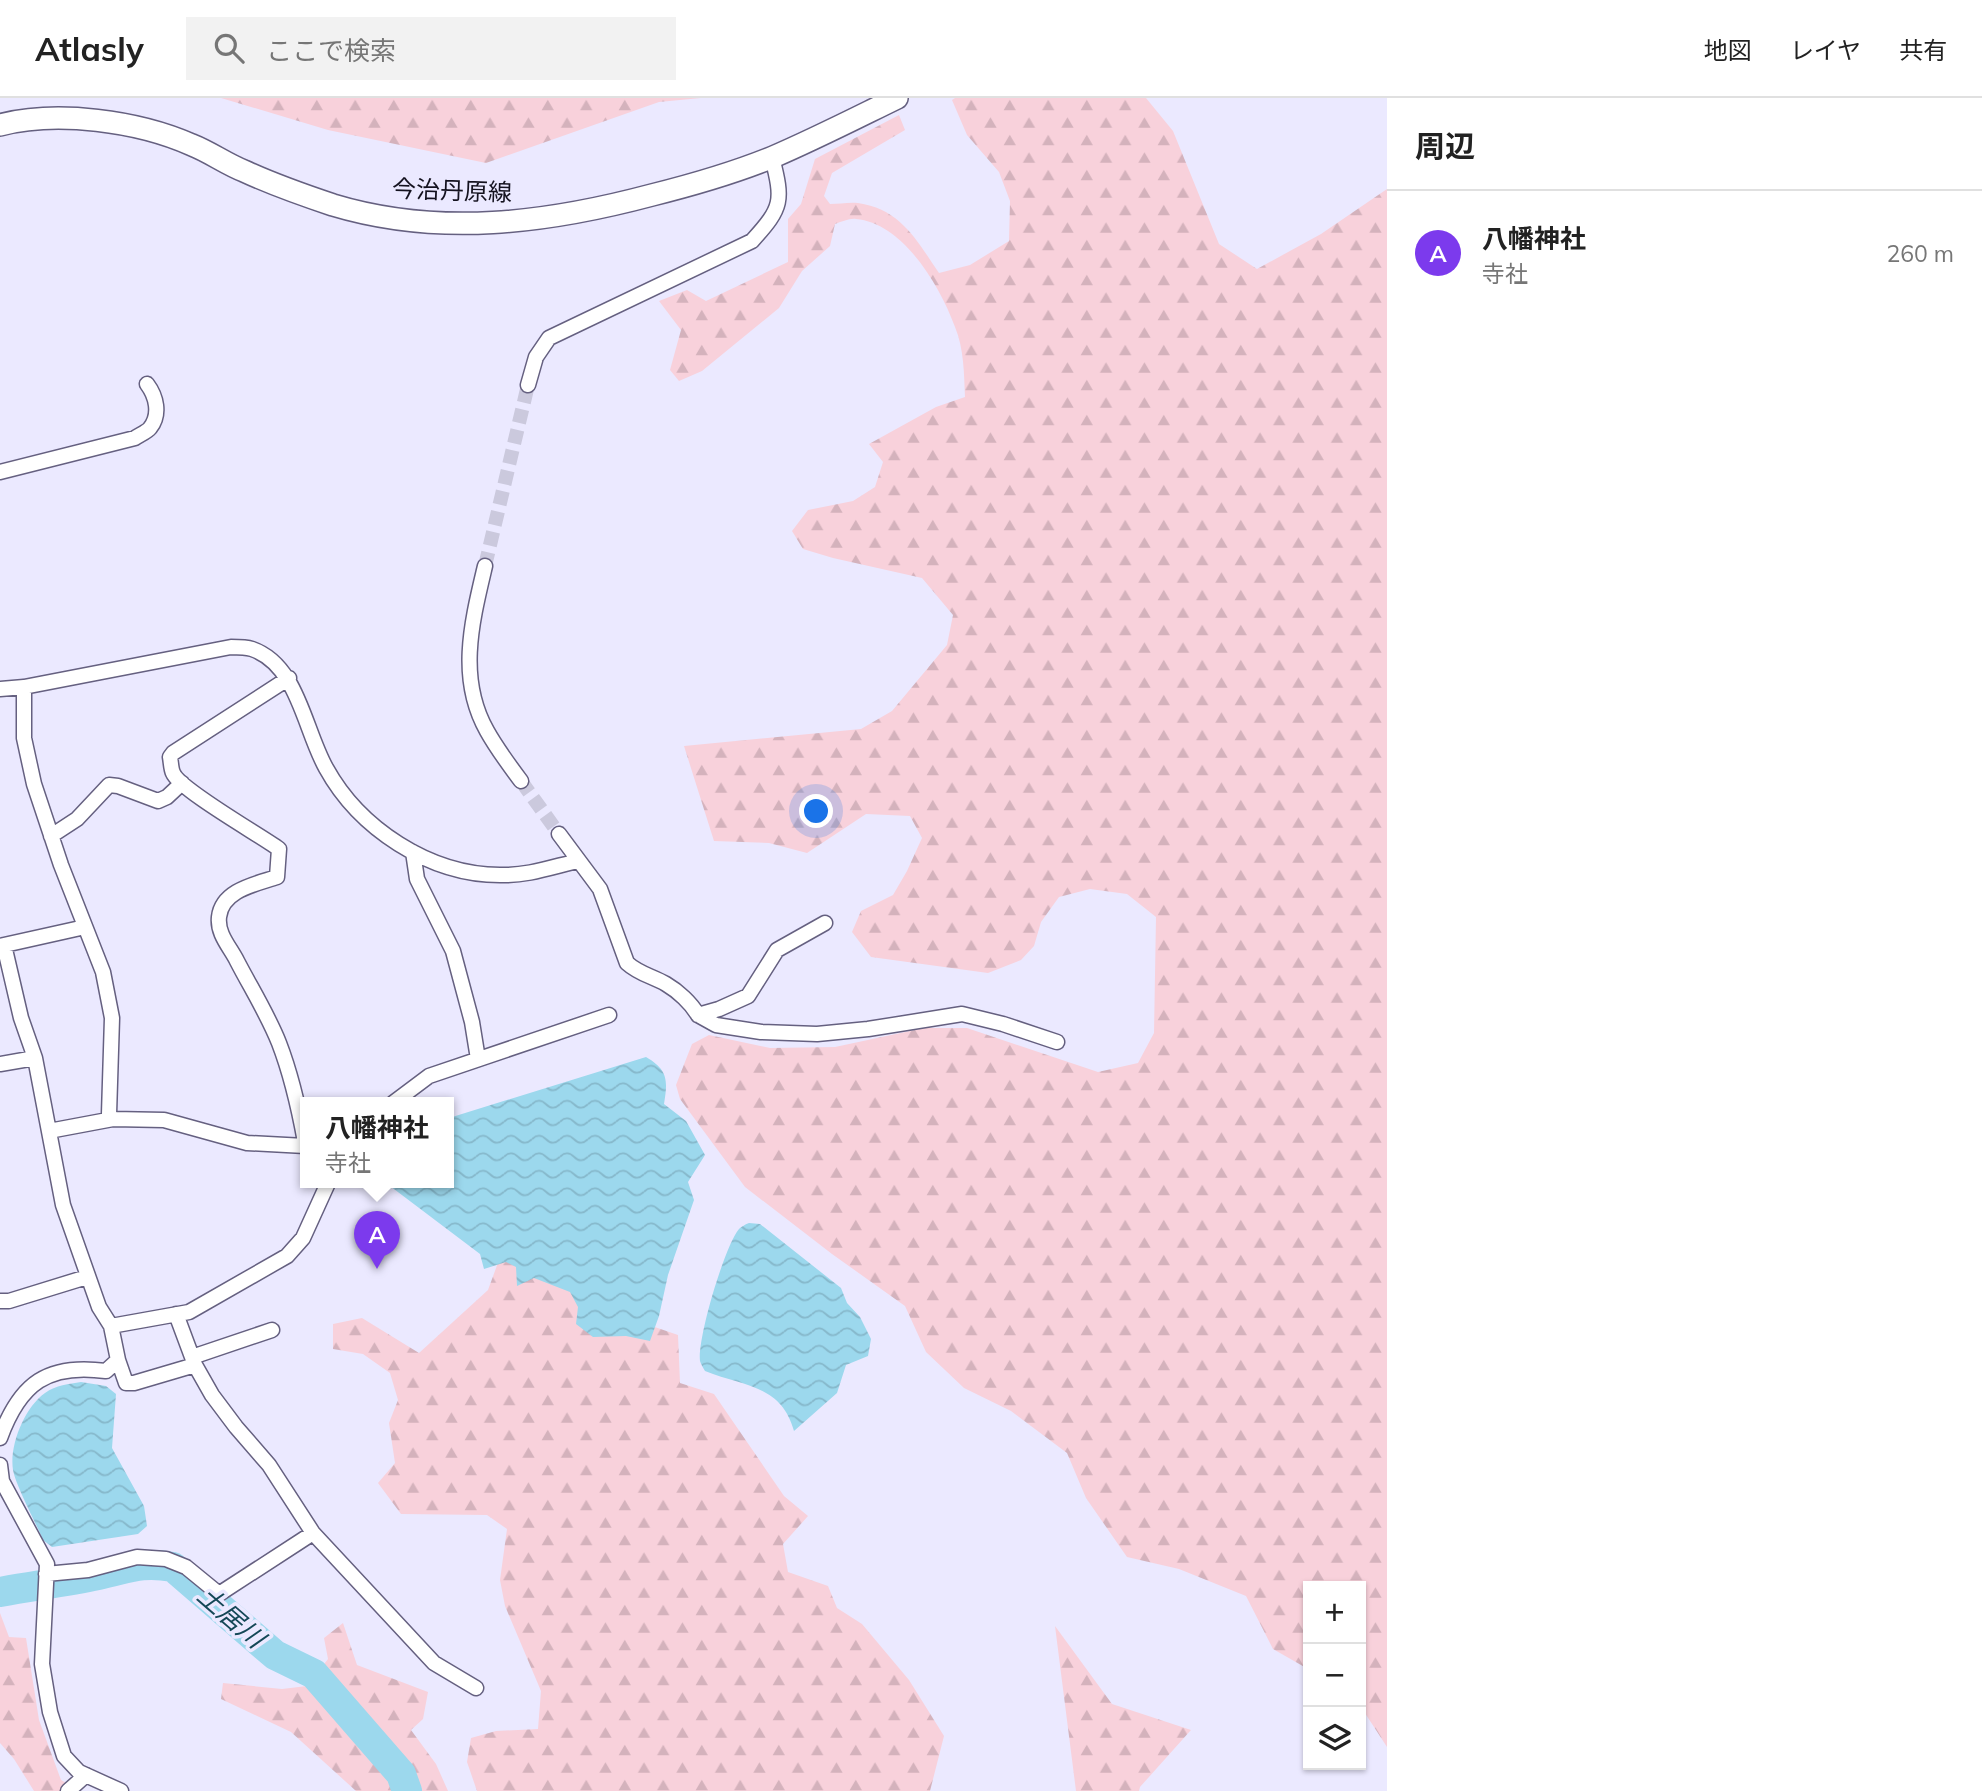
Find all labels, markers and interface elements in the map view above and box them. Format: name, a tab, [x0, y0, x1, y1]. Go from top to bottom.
search box	[186, 17, 676, 80]
text: Atlasly	[35, 28, 144, 69]
icon: search	[210, 29, 248, 67]
text: ここで検索	[266, 34, 396, 67]
text: 地図	[1704, 35, 1752, 65]
text: レイヤ	[1790, 35, 1861, 65]
text: 共有	[1899, 35, 1947, 65]
text: 周辺	[1415, 127, 1475, 165]
street label: 今治丹原線	[392, 173, 513, 207]
text: 八幡神社	[1482, 222, 1586, 255]
text: A	[1429, 239, 1447, 268]
text: 260 m	[1886, 239, 1954, 268]
text: 寺社	[1482, 259, 1528, 288]
your location	[799, 794, 833, 828]
popup	[300, 1097, 454, 1188]
text: 八幡神社	[325, 1111, 429, 1144]
text: 寺社	[325, 1148, 371, 1177]
pin: A	[354, 1211, 400, 1269]
water label: 土居川	[191, 1579, 274, 1657]
map controls	[1303, 1581, 1366, 1770]
button: +	[1303, 1581, 1366, 1644]
button: −	[1303, 1644, 1366, 1707]
button: layers	[1303, 1707, 1366, 1770]

